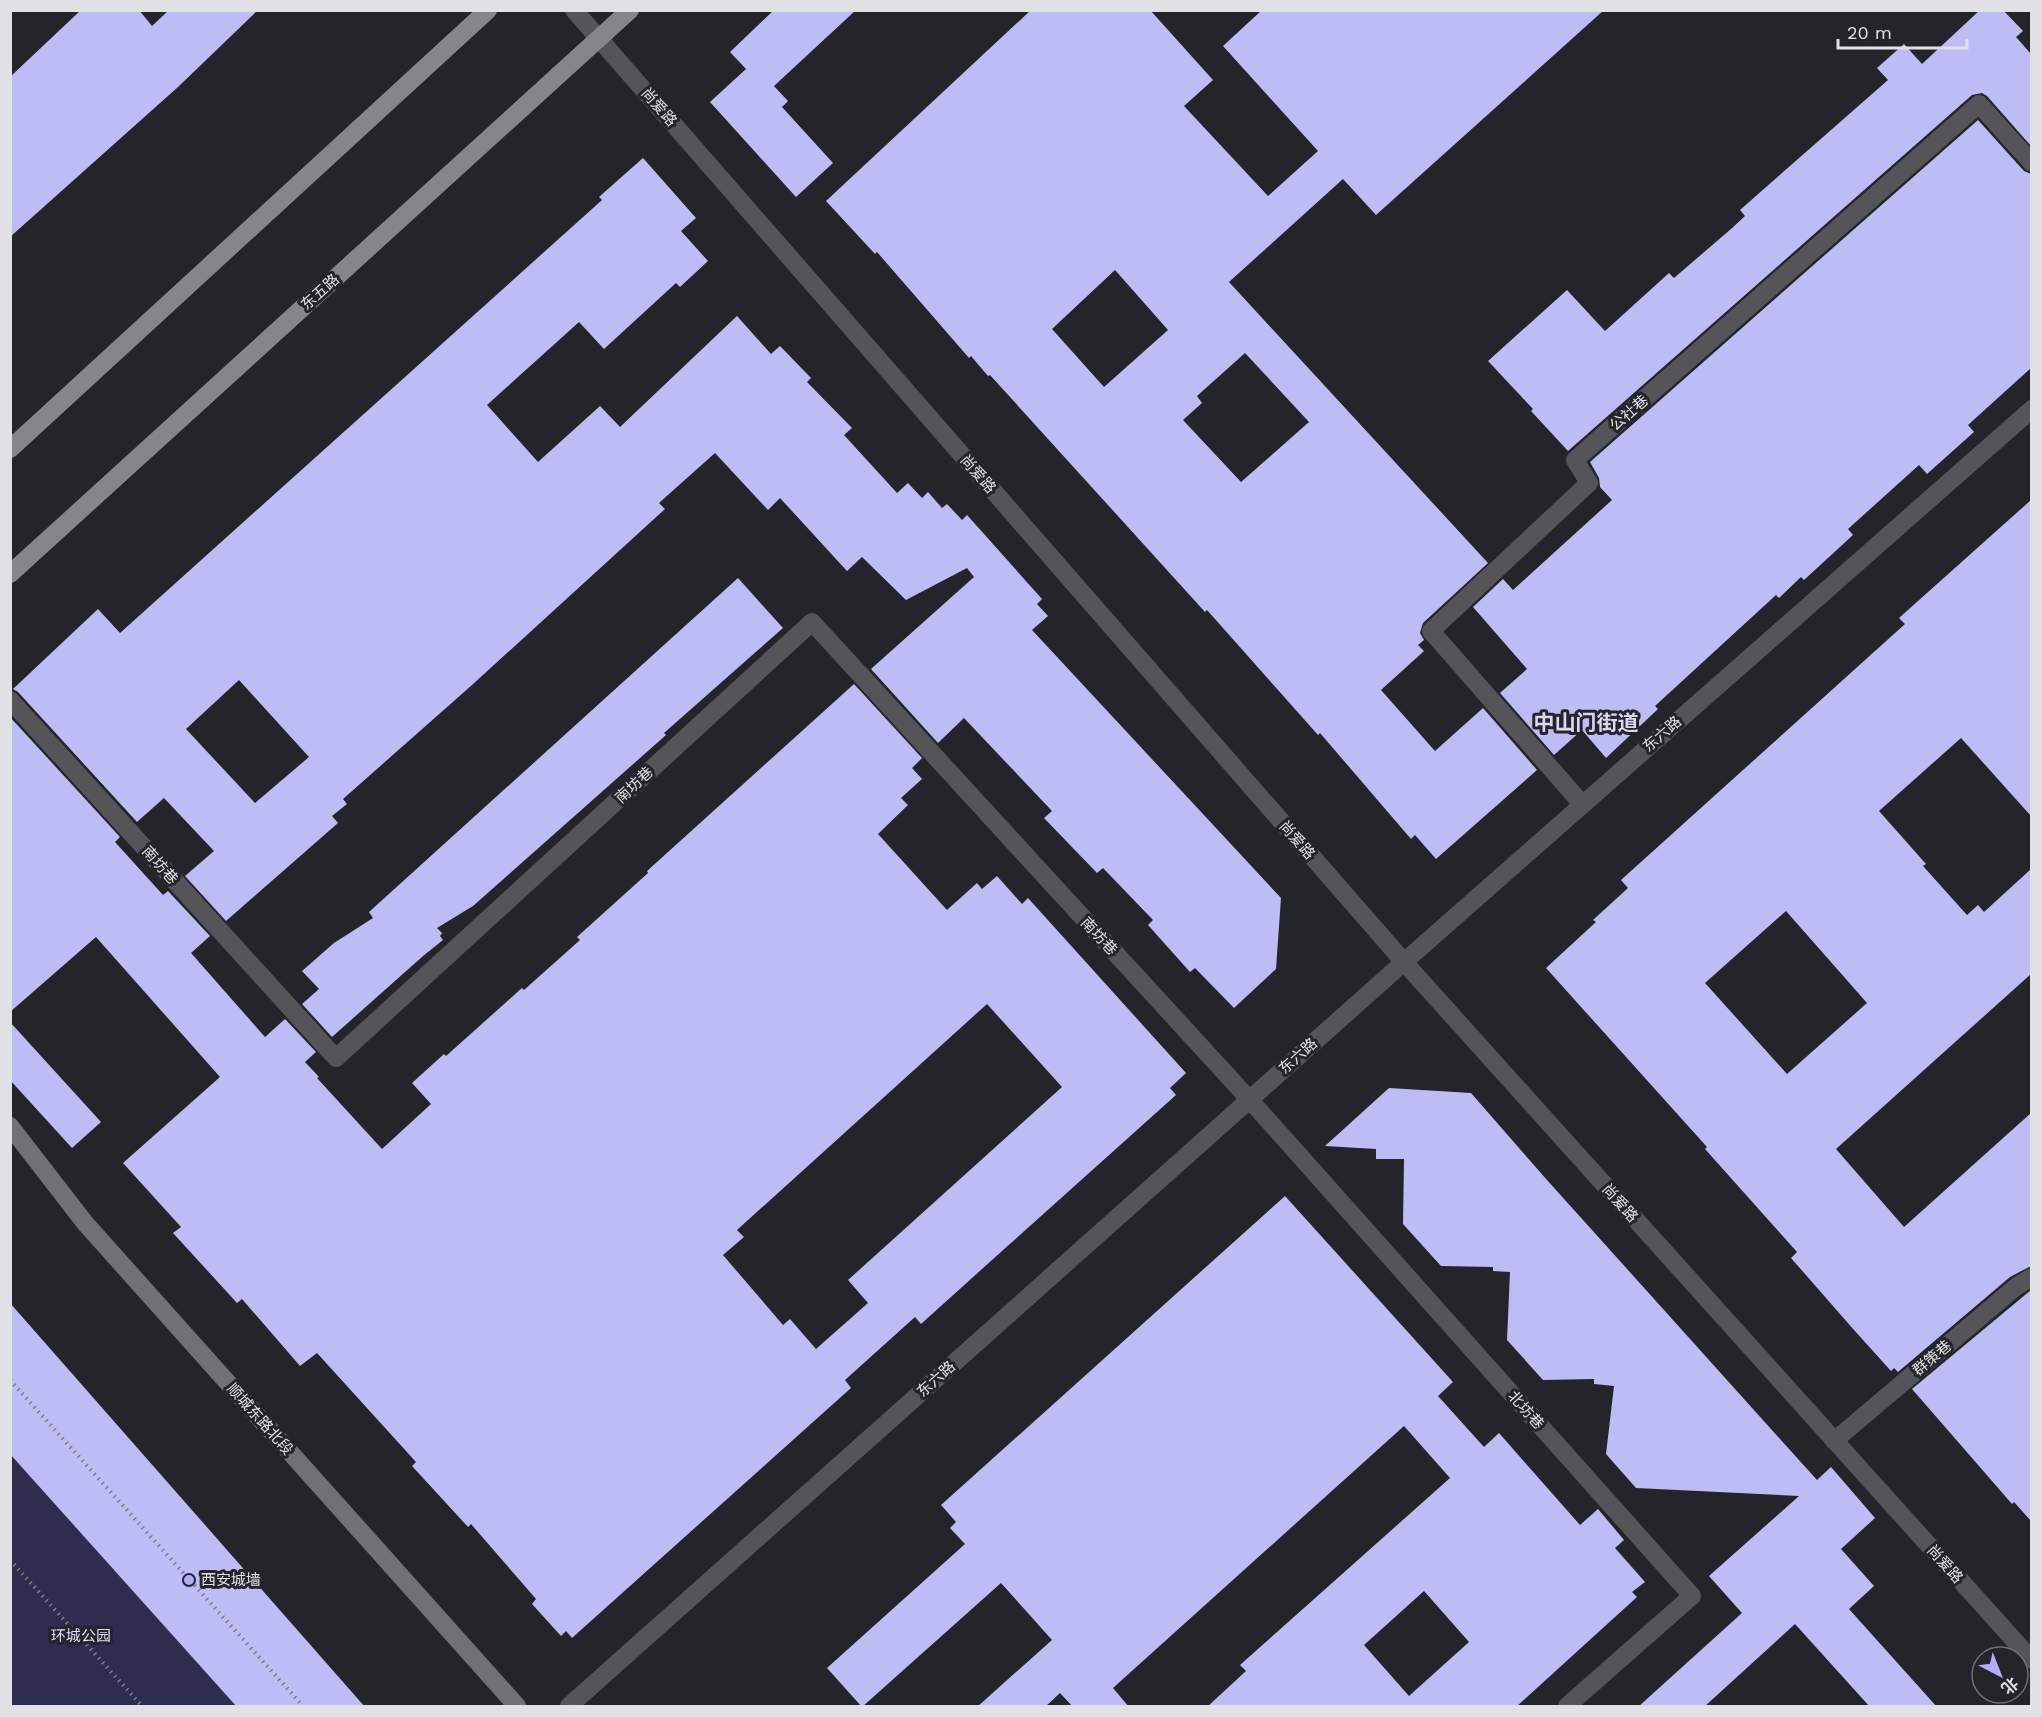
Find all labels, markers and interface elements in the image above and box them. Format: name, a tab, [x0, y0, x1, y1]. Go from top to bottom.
scale bar	[1838, 12, 1967, 50]
text: 20 m	[1847, 22, 1892, 43]
street label: 尚爱路	[637, 84, 681, 130]
street label: 东五路	[297, 270, 343, 314]
street label: 公社巷	[1606, 391, 1652, 435]
street label: 尚爱路	[956, 451, 1000, 497]
district label: 中山门街道	[1534, 710, 1639, 735]
street label: 东六路	[1639, 712, 1685, 756]
street label: 南坊巷	[611, 763, 657, 807]
street label: 尚爱路	[1275, 817, 1319, 863]
street label: 南坊巷	[138, 842, 182, 888]
street label: 南坊巷	[1077, 913, 1121, 959]
street label: 东六路	[1275, 1034, 1321, 1078]
street label: 尚爱路	[1598, 1180, 1642, 1226]
street label: 群策巷	[1909, 1337, 1955, 1379]
street label: 东六路	[913, 1357, 959, 1401]
street label: 顺城东路北段	[223, 1380, 297, 1458]
street label: 北坊巷	[1504, 1387, 1548, 1433]
street label: 尚爱路	[1923, 1541, 1967, 1587]
place label: 西安城墙	[201, 1571, 261, 1589]
marker: 西安城墙	[182, 1573, 196, 1587]
park label: 环城公园	[51, 1627, 111, 1645]
north arrow	[1970, 1645, 2030, 1705]
text: 北	[1997, 1673, 2022, 1698]

